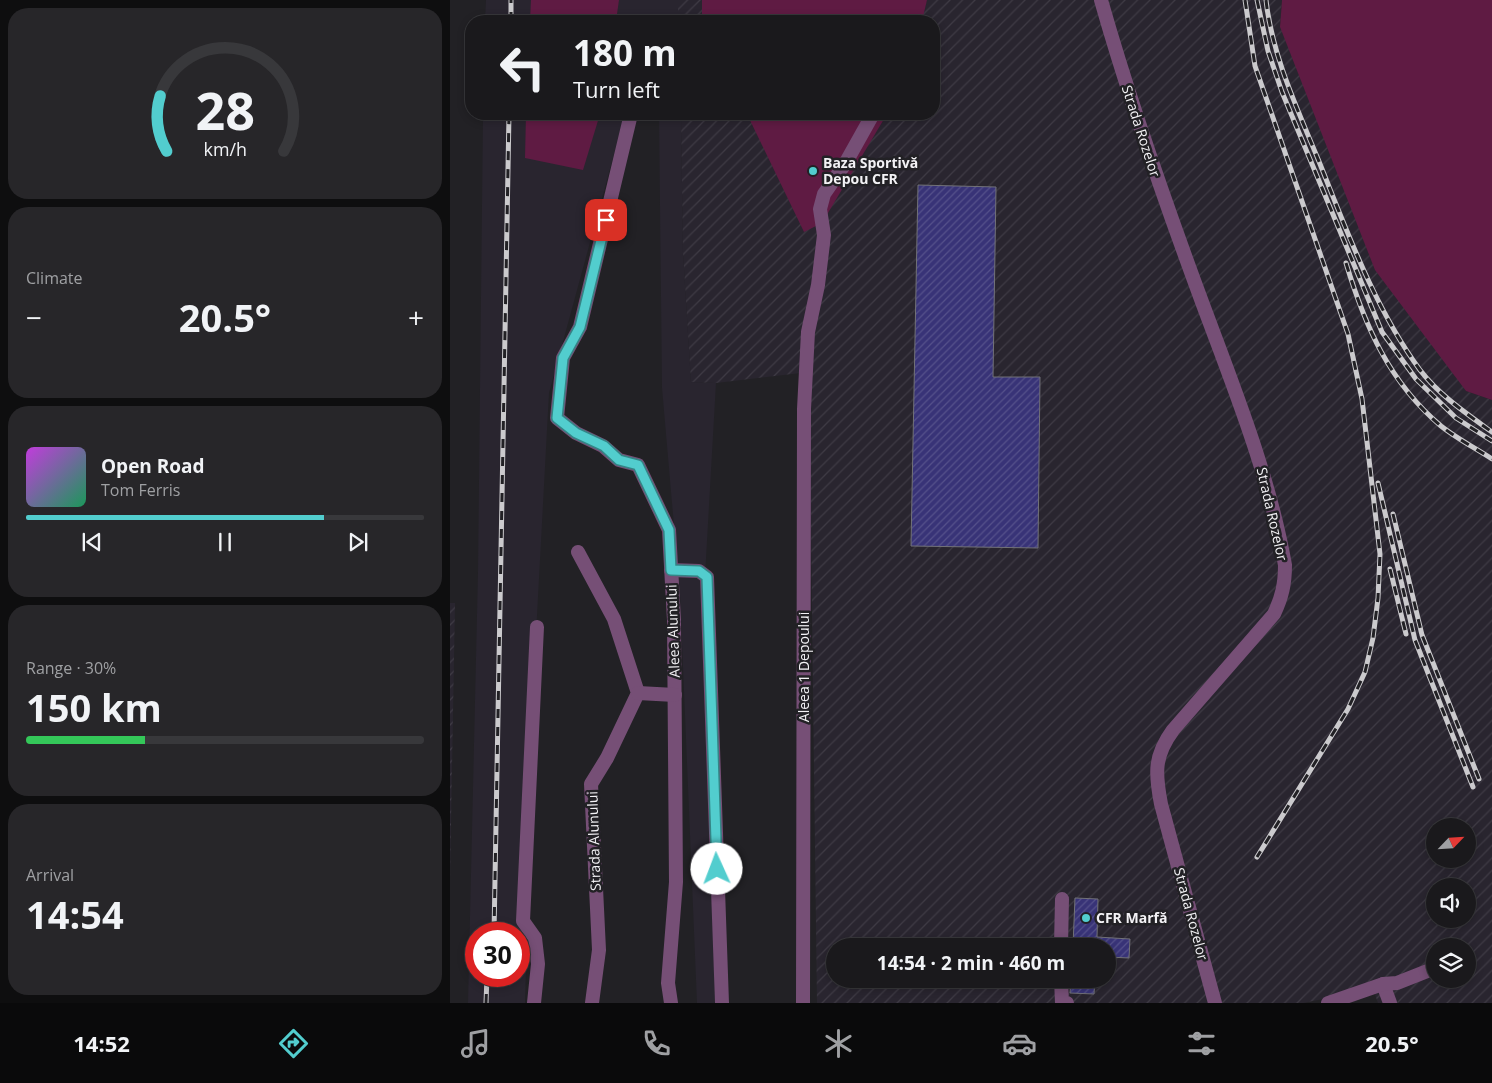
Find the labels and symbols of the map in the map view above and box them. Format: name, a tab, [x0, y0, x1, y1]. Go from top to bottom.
street label: Strada Rozelor	[1118, 83, 1165, 179]
place label: Baza Sportivă Depou CFR	[823, 153, 918, 188]
marker: Baza Sportivă Depou CFR	[807, 165, 819, 177]
pin	[585, 199, 627, 241]
street label: Strada Rozelor	[1253, 465, 1293, 563]
street label: Aleea Alunului	[661, 584, 684, 678]
street label: Aleea 1 Depoului	[794, 612, 813, 722]
street label: Strada Alunului	[582, 791, 605, 891]
north arrow	[1426, 818, 1476, 868]
position arrow	[690, 842, 742, 894]
street label: Strada Rozelor	[1170, 865, 1213, 963]
place label: CFR Marfă	[1096, 908, 1167, 927]
marker: CFR Marfă	[1080, 912, 1092, 924]
speed limit sign: 30	[465, 922, 530, 987]

